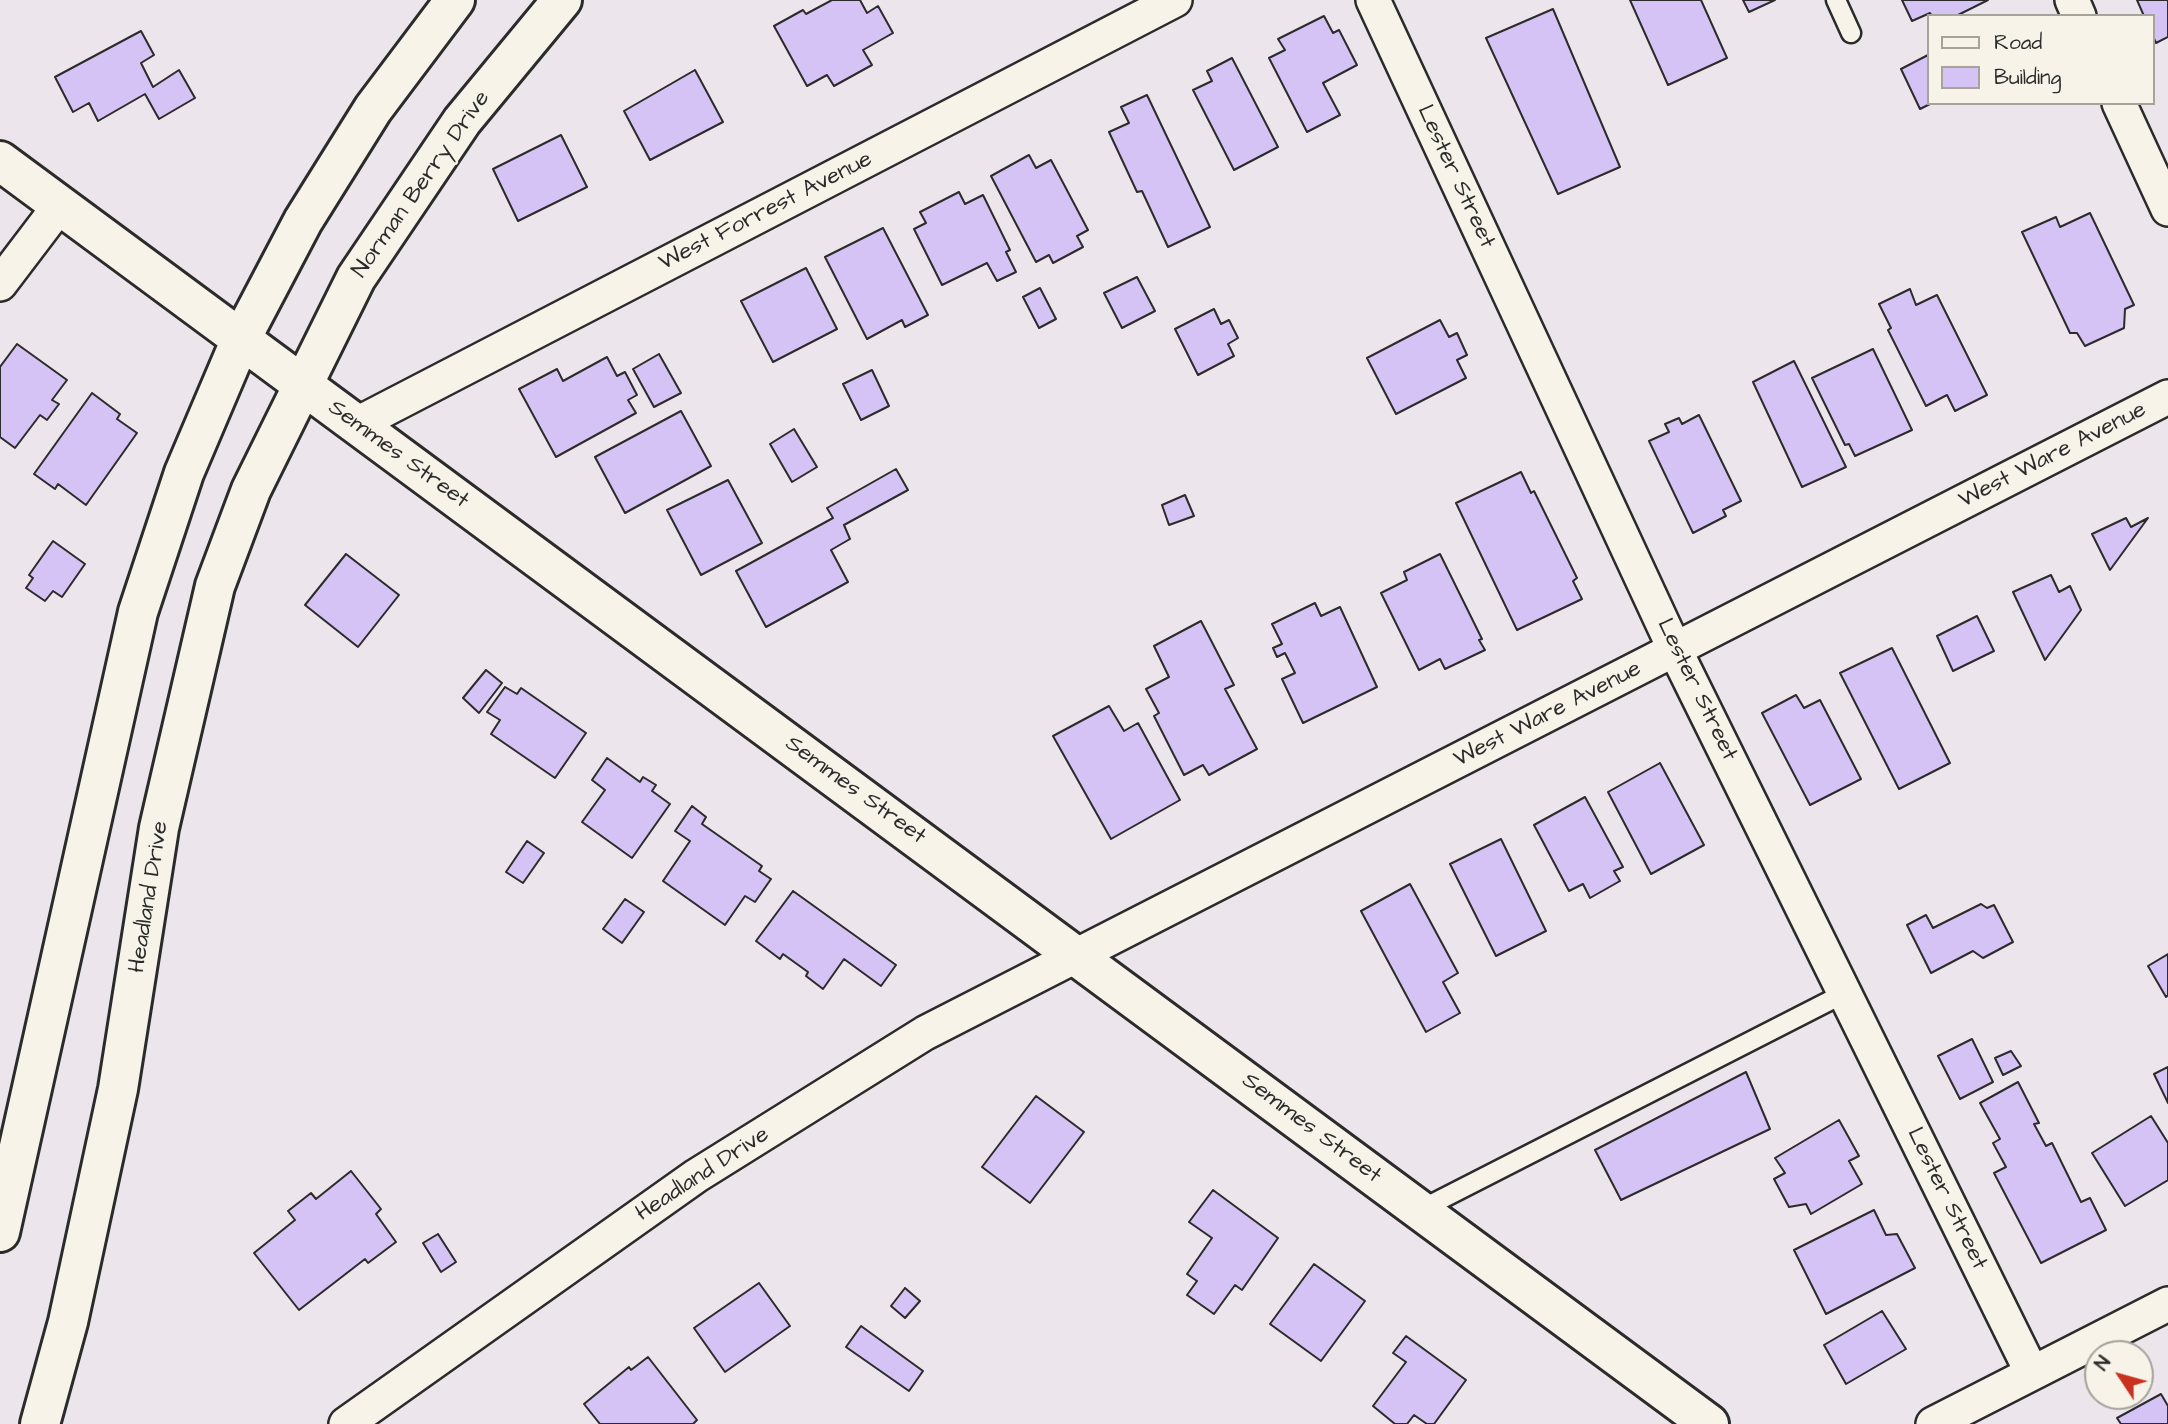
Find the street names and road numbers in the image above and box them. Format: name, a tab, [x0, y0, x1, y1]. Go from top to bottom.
street label: Norman Berry Drive	[347, 86, 497, 284]
street label: Lester Street	[1410, 101, 1500, 253]
street label: West Forrest Avenue	[655, 146, 877, 278]
street label: Semmes Street	[322, 395, 474, 515]
street label: West Ware Avenue	[1955, 397, 2151, 515]
street label: Lester Street	[1650, 615, 1742, 765]
street label: West Ware Avenue	[1450, 656, 1646, 774]
street label: Semmes Street	[779, 731, 931, 851]
street label: Headland Drive	[124, 819, 176, 975]
street label: Semmes Street	[1236, 1068, 1386, 1190]
street label: Headland Drive	[631, 1122, 775, 1228]
street label: Lester Street	[1900, 1124, 1992, 1274]

